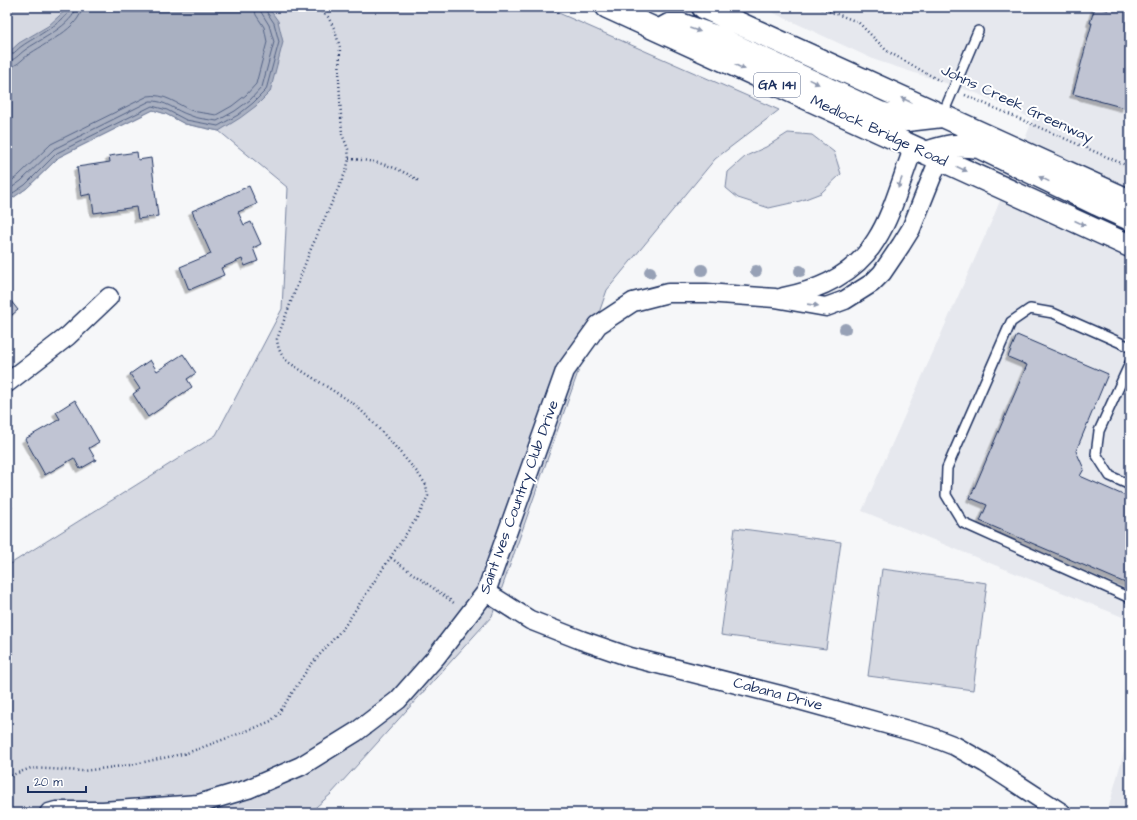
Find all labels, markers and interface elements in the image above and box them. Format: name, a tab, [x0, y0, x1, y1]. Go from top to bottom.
one-way arrow	[690, 27, 702, 33]
street label: Johns Creek Greenway	[937, 59, 1096, 149]
one-way arrow	[734, 65, 746, 71]
road number: GA 141	[754, 73, 800, 97]
one-way arrow	[809, 79, 820, 85]
street label: Medlock Bridge Road	[807, 90, 951, 173]
one-way arrow	[900, 97, 912, 103]
one-way arrow	[956, 166, 967, 172]
one-way arrow	[1038, 176, 1050, 182]
one-way arrow	[897, 178, 903, 190]
one-way arrow	[1074, 220, 1086, 226]
one-way arrow	[807, 302, 819, 308]
street label: Saint Ives Country Club Drive	[474, 397, 565, 597]
street label: Cabana Drive	[731, 672, 825, 716]
scale bar	[28, 768, 86, 794]
text: 20 m	[34, 774, 63, 791]

